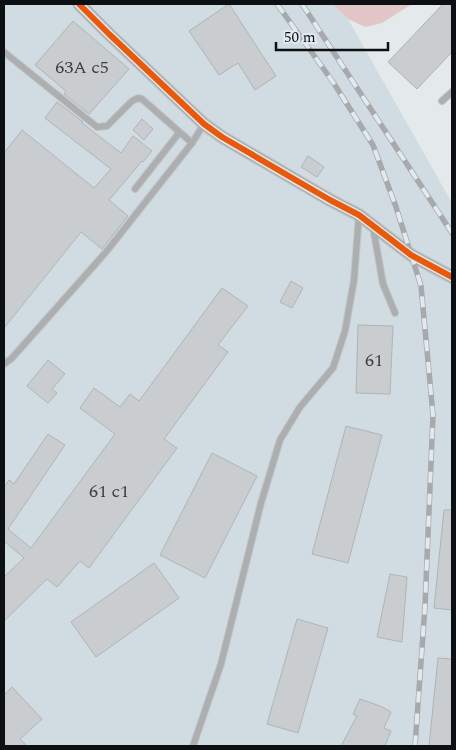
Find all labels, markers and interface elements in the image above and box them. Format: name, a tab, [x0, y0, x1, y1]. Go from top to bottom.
scale bar	[276, 20, 388, 52]
text: 50 m	[284, 26, 316, 49]
house number: 63А с5	[55, 54, 109, 81]
house number: 61	[365, 347, 383, 374]
house number: 61 с1	[89, 478, 129, 505]

